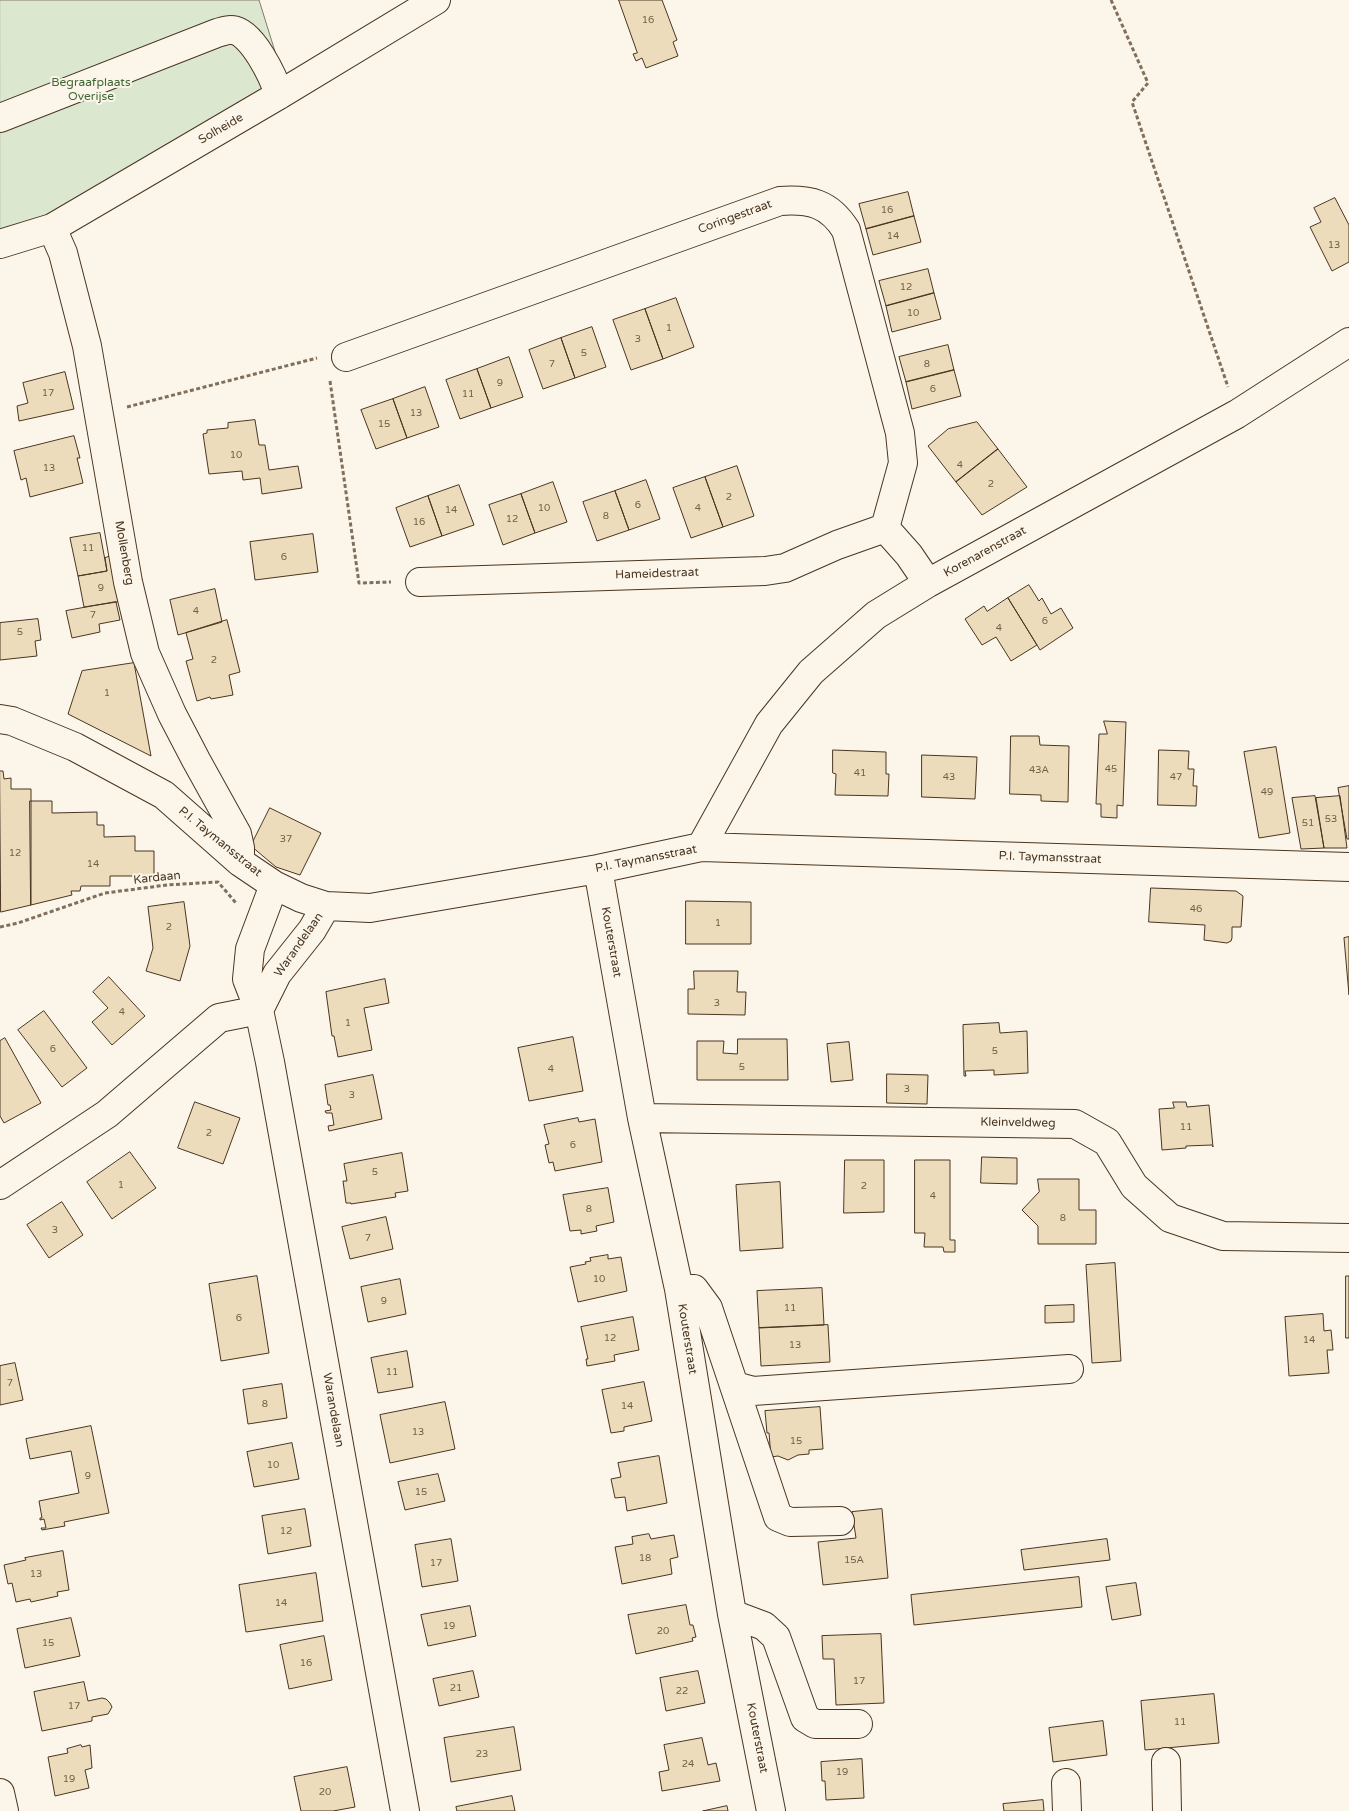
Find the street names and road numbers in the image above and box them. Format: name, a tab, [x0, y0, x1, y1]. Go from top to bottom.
street label: Solheide	[196, 110, 246, 148]
street label: Coringestraat	[696, 197, 774, 237]
street label: Mollenberg	[111, 520, 137, 586]
street label: Korenarenstraat	[941, 523, 1029, 581]
street label: Hameidestraat	[615, 565, 699, 583]
street label: P.I. Taymansstraat	[175, 804, 265, 880]
street label: P.I. Taymansstraat	[594, 842, 698, 876]
street label: P.I. Taymansstraat	[998, 849, 1102, 867]
street label: Kardaan	[133, 868, 181, 888]
street label: Kouterstraat	[598, 906, 624, 978]
street label: Warandelaan	[272, 910, 326, 980]
street label: Kleinveldweg	[980, 1115, 1056, 1131]
street label: Kouterstraat	[674, 1303, 700, 1375]
street label: Warandelaan	[319, 1372, 347, 1448]
street label: Kouterstraat	[743, 1702, 771, 1774]

